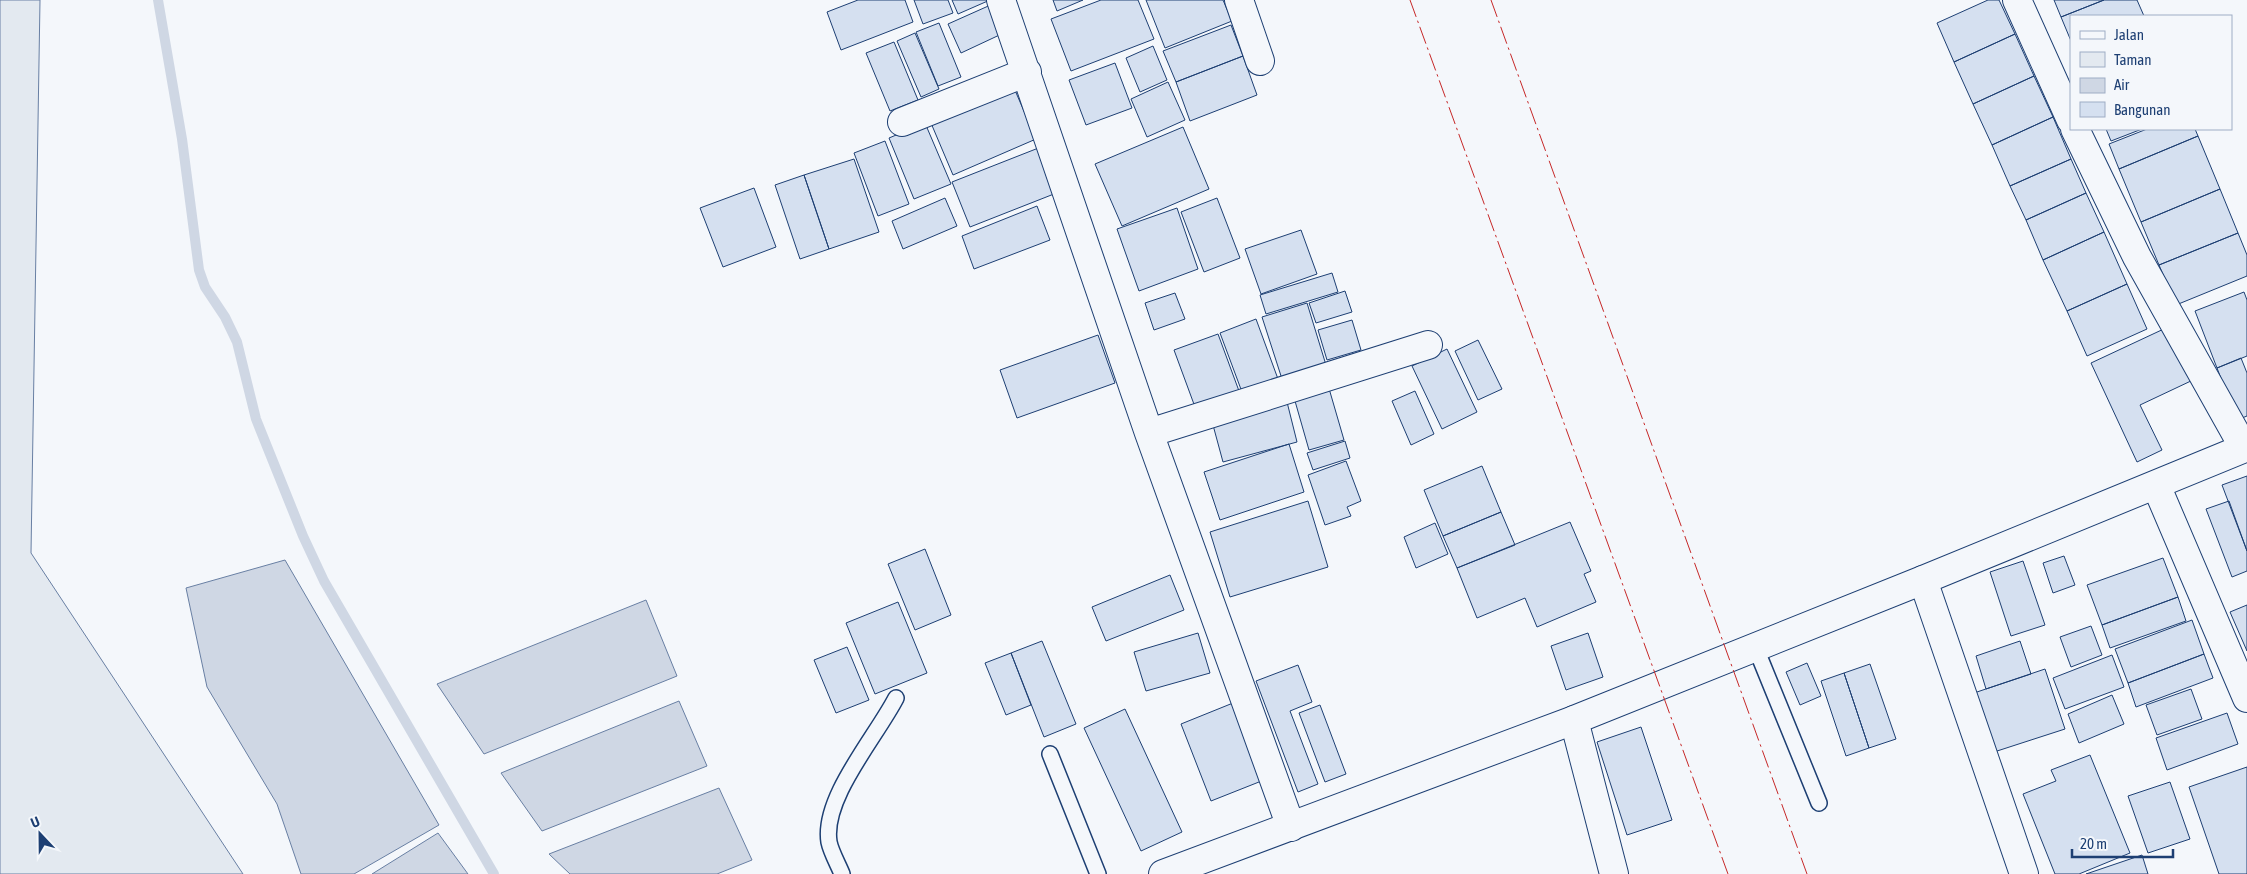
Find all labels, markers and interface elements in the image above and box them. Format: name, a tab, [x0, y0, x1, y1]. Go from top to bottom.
legend	[2070, 15, 2232, 130]
text: Jalan	[2114, 26, 2144, 43]
text: Taman	[2114, 51, 2152, 68]
text: Air	[2114, 76, 2130, 93]
text: Bangunan	[2114, 101, 2171, 118]
north arrow	[15, 809, 65, 859]
text: U	[28, 813, 42, 831]
scale bar	[2072, 826, 2173, 858]
text: 20 m	[2080, 835, 2107, 852]

